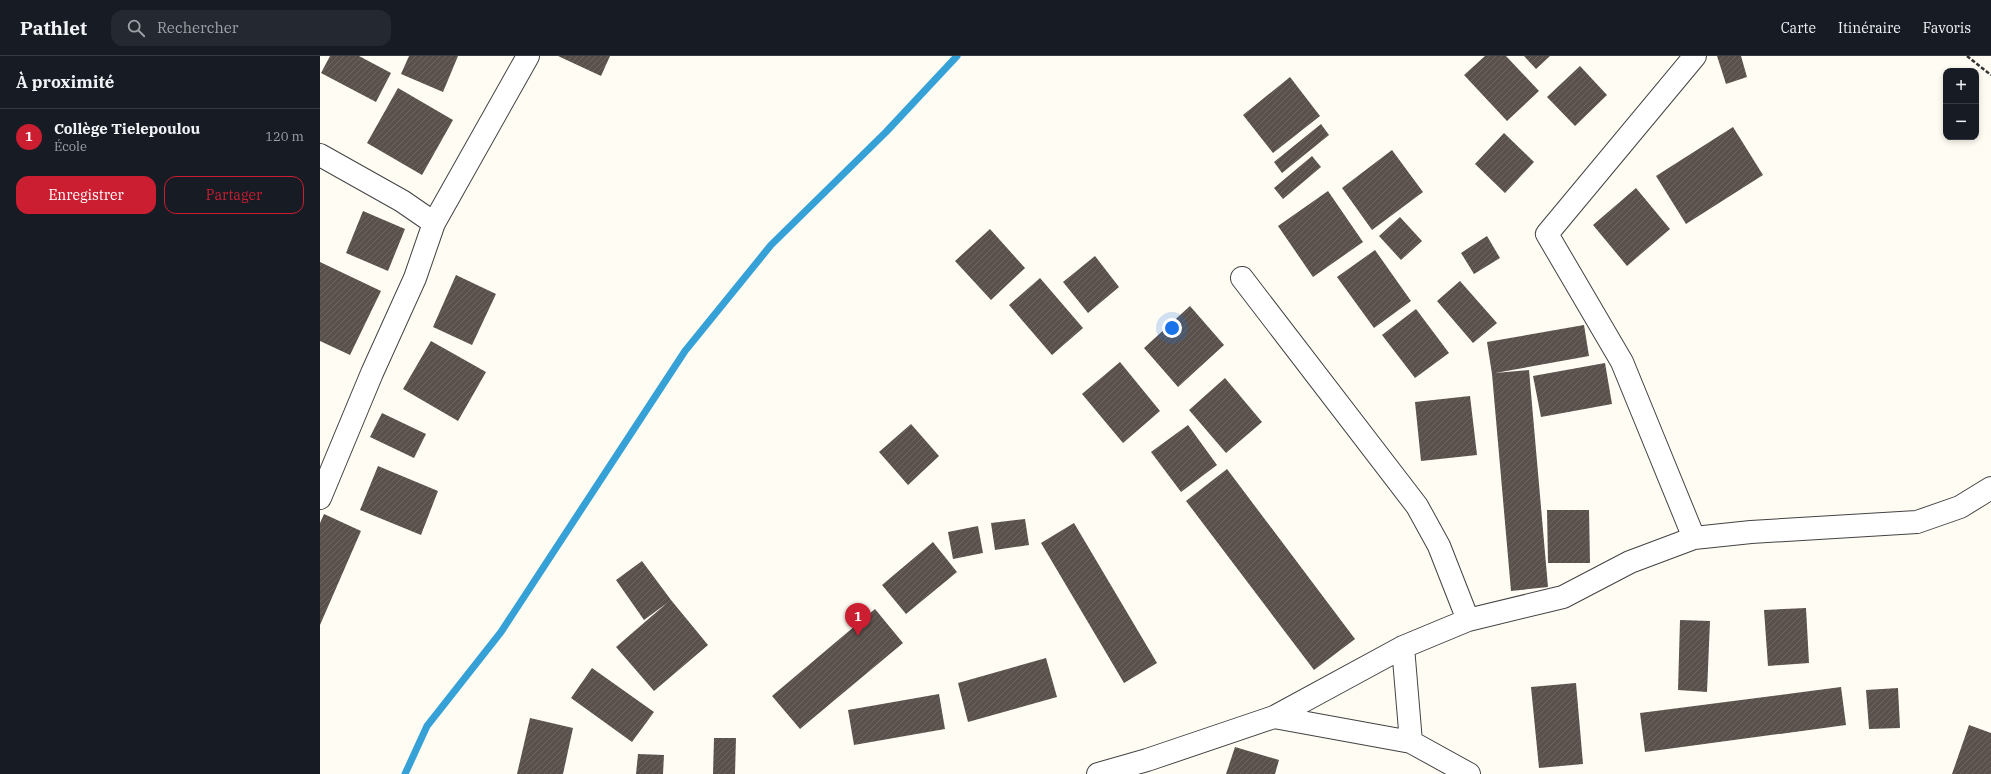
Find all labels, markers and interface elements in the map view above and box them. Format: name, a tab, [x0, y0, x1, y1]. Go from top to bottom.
search box	[111, 10, 391, 46]
text: Pathlet	[20, 16, 87, 40]
icon: search	[125, 17, 147, 39]
text: Rechercher	[157, 18, 238, 37]
text: Carte	[1781, 19, 1816, 37]
text: Itinéraire	[1838, 19, 1901, 37]
text: Favoris	[1923, 19, 1971, 37]
map controls	[1943, 68, 1979, 140]
button: +	[1943, 68, 1979, 104]
text: À proximité	[16, 71, 114, 93]
button: −	[1943, 104, 1979, 140]
text: Collège Tielepoulou	[54, 119, 200, 138]
text: 1	[25, 128, 33, 145]
text: 120 m	[265, 128, 304, 145]
text: École	[54, 138, 87, 155]
button: Enregistrer	[16, 176, 156, 214]
button: Partager	[164, 176, 304, 214]
your location	[1162, 318, 1182, 338]
pin: 1	[845, 603, 871, 636]

